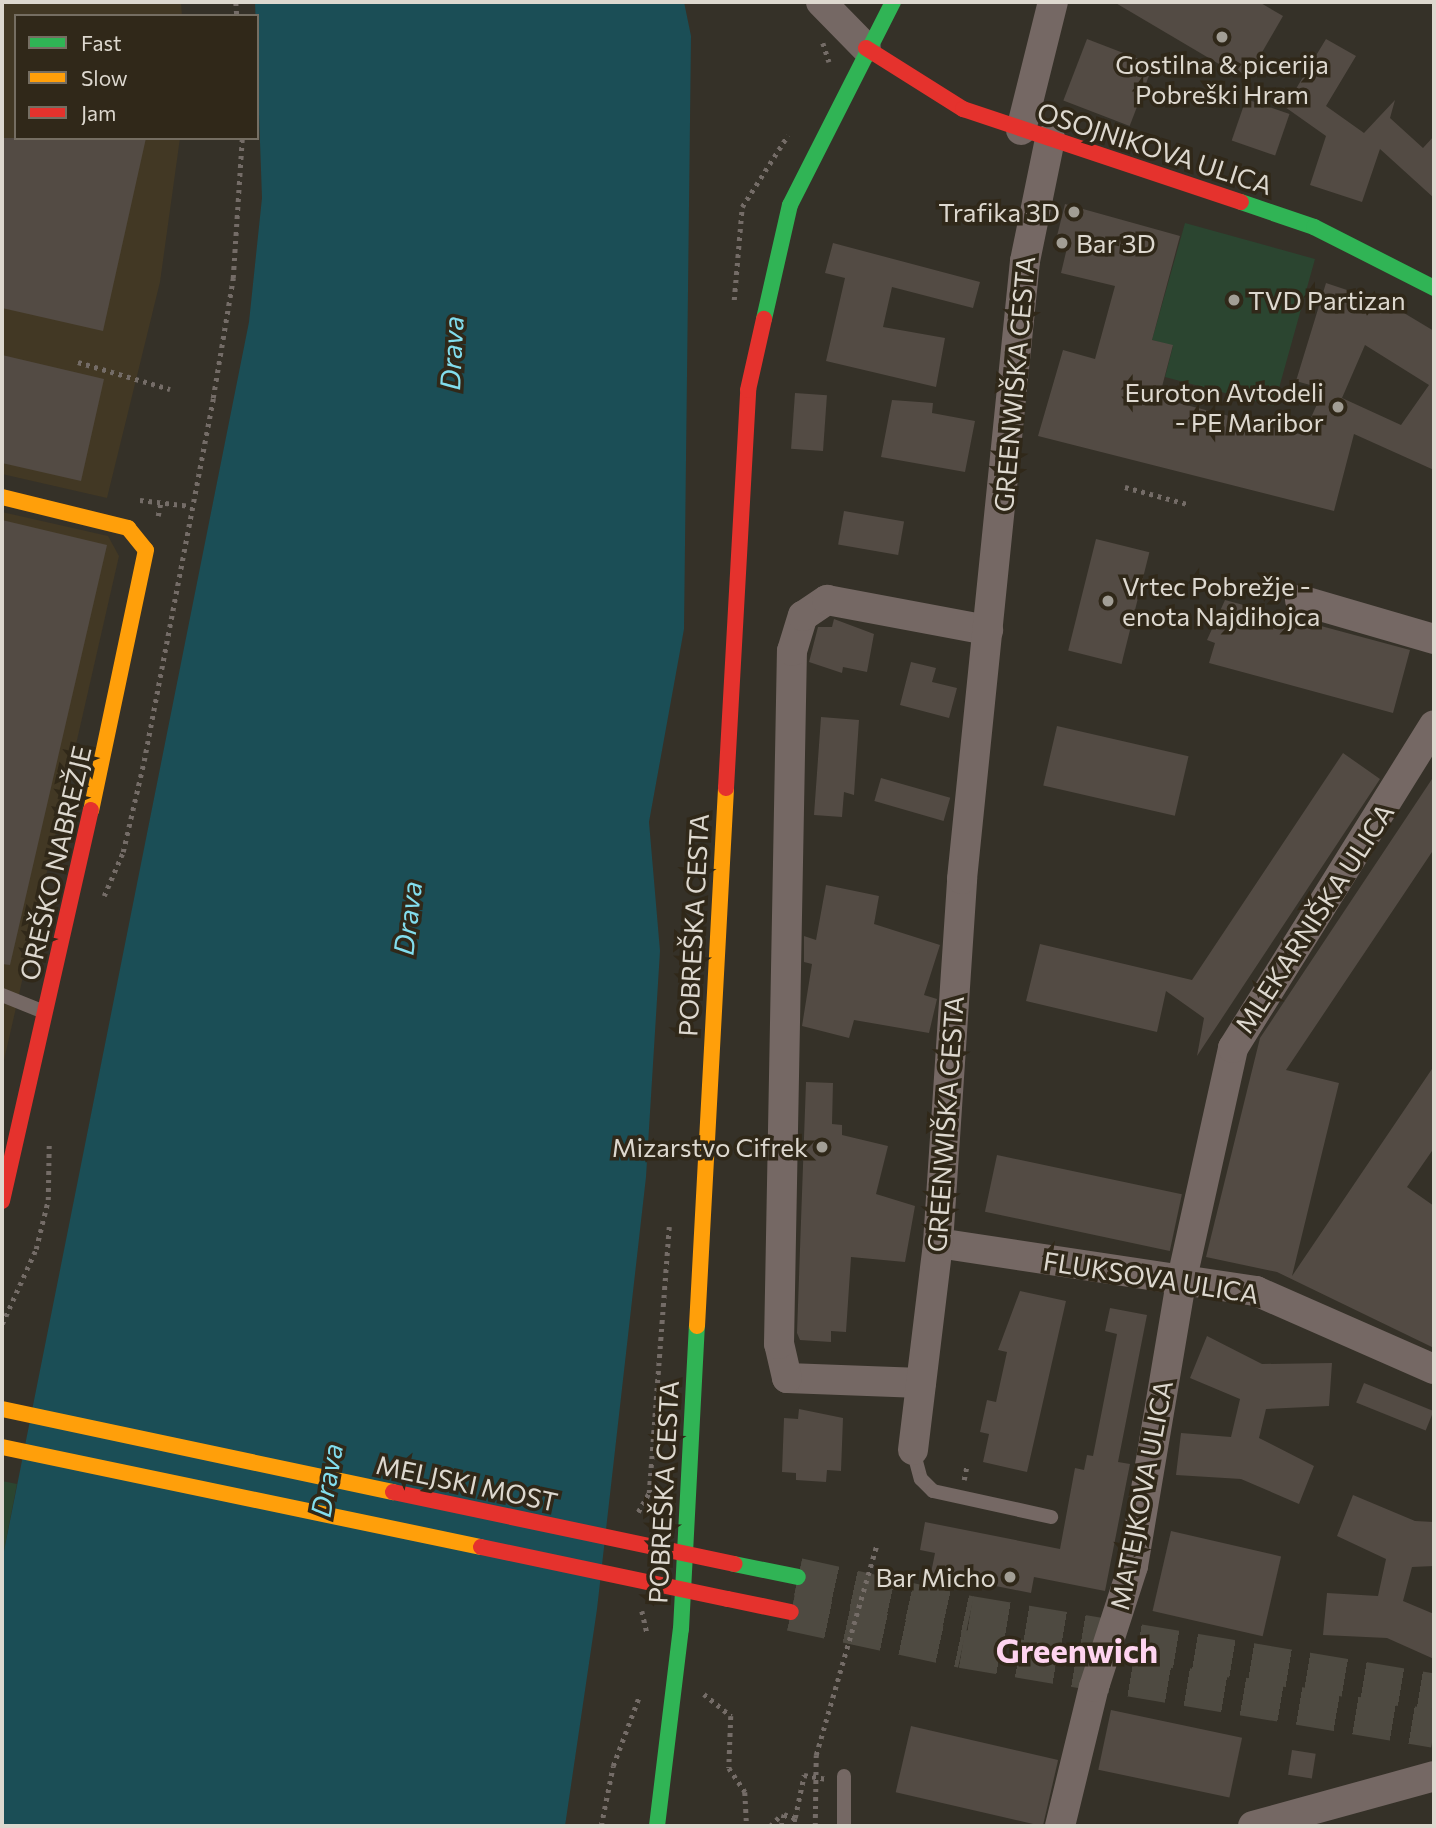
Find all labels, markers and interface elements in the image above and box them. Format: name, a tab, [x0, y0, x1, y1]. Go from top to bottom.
legend	[14, 14, 259, 140]
marker: Gostilna & picerija Pobreški Hram	[1214, 29, 1230, 45]
text: Fast	[81, 30, 122, 55]
place label: Gostilna & picerija Pobreški Hram	[1115, 48, 1329, 110]
text: Slow	[81, 65, 128, 90]
street label: OSOJNIKOVA ULICA	[1034, 95, 1276, 201]
text: Jam	[81, 100, 116, 125]
place label: Trafika 3D	[938, 196, 1060, 228]
marker: Trafika 3D	[1066, 204, 1082, 220]
place label: Bar 3D	[1076, 227, 1156, 259]
marker: Bar 3D	[1054, 235, 1070, 251]
street label: GREENWIŠKA CESTA	[987, 255, 1041, 513]
place label: TVD Partizan	[1248, 284, 1406, 316]
marker: TVD Partizan	[1226, 292, 1242, 308]
water label: Drava	[432, 315, 470, 391]
place label: Euroton Avtodeli - PE Maribor	[1125, 376, 1324, 438]
marker: Euroton Avtodeli - PE Maribor	[1330, 399, 1346, 415]
place label: Vrtec Pobrežje - enota Najdihojca	[1122, 570, 1320, 632]
marker: Vrtec Pobrežje - enota Najdihojca	[1100, 593, 1116, 609]
street label: OREŠKO NABREŽJE	[13, 743, 97, 983]
street label: MLEKARNIŠKA ULICA	[1228, 797, 1400, 1039]
street label: POBREŠKA CESTA	[672, 813, 714, 1037]
water label: Drava	[386, 879, 428, 957]
street label: GREENWIŠKA CESTA	[920, 995, 970, 1253]
place label: Mizarstvo Cifrek	[612, 1131, 808, 1163]
marker: Mizarstvo Cifrek	[814, 1139, 830, 1155]
street label: FLUKSOVA ULICA	[1041, 1245, 1261, 1309]
street label: MATEJKOVA ULICA	[1103, 1378, 1179, 1612]
street label: POBREŠKA CESTA	[642, 1380, 684, 1604]
water label: Drava	[303, 1440, 349, 1520]
street label: MELJSKI MOST	[373, 1449, 561, 1517]
place label: Bar Micho	[875, 1561, 996, 1593]
marker: Bar Micho	[1002, 1569, 1018, 1585]
district label: Greenwich	[996, 1630, 1158, 1670]

